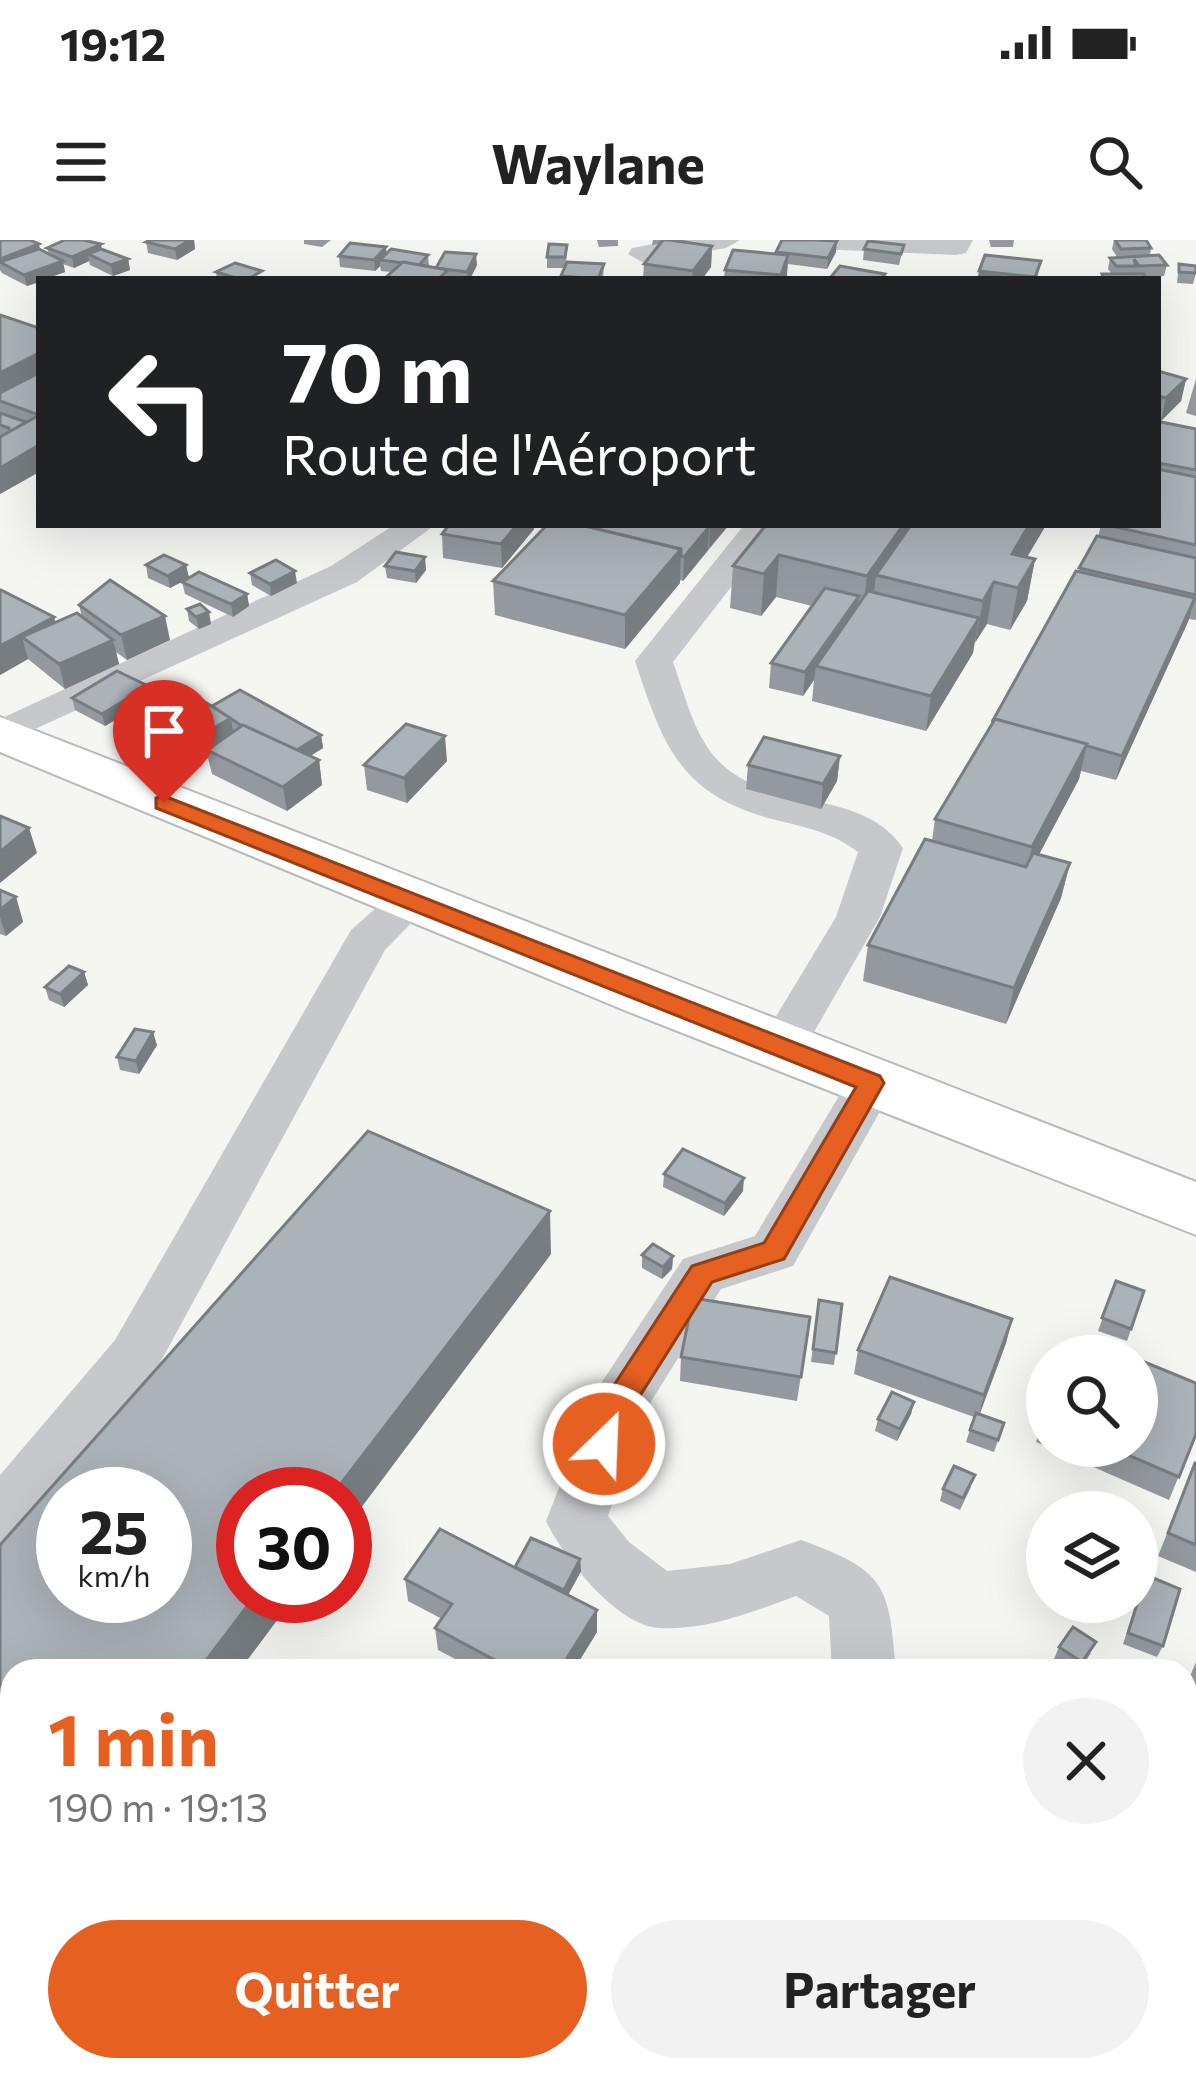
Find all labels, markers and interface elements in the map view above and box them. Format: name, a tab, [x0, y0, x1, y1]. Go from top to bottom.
text: 19:12	[60, 15, 166, 70]
icon: menu	[48, 129, 114, 195]
text: Waylane	[491, 129, 705, 195]
icon: search	[1082, 129, 1148, 195]
text: 70 m	[282, 318, 473, 420]
icon: left	[84, 324, 240, 480]
text: Route de l'Aéroport	[282, 420, 756, 486]
pin	[113, 680, 215, 803]
icon: arrive	[131, 698, 197, 764]
map controls	[1026, 1335, 1158, 1623]
button: search	[1026, 1335, 1158, 1467]
position arrow	[541, 1381, 667, 1507]
speed limit sign: 30	[216, 1467, 372, 1623]
button: layers	[1026, 1491, 1158, 1623]
text: 25	[79, 1493, 149, 1566]
text: km/h	[78, 1556, 150, 1593]
text: 1 min	[48, 1693, 219, 1781]
button: close	[1023, 1698, 1149, 1824]
text: 190 m · 19:13	[48, 1782, 268, 1830]
button: Quitter	[48, 1920, 587, 2058]
button: Partager	[611, 1920, 1149, 2058]

